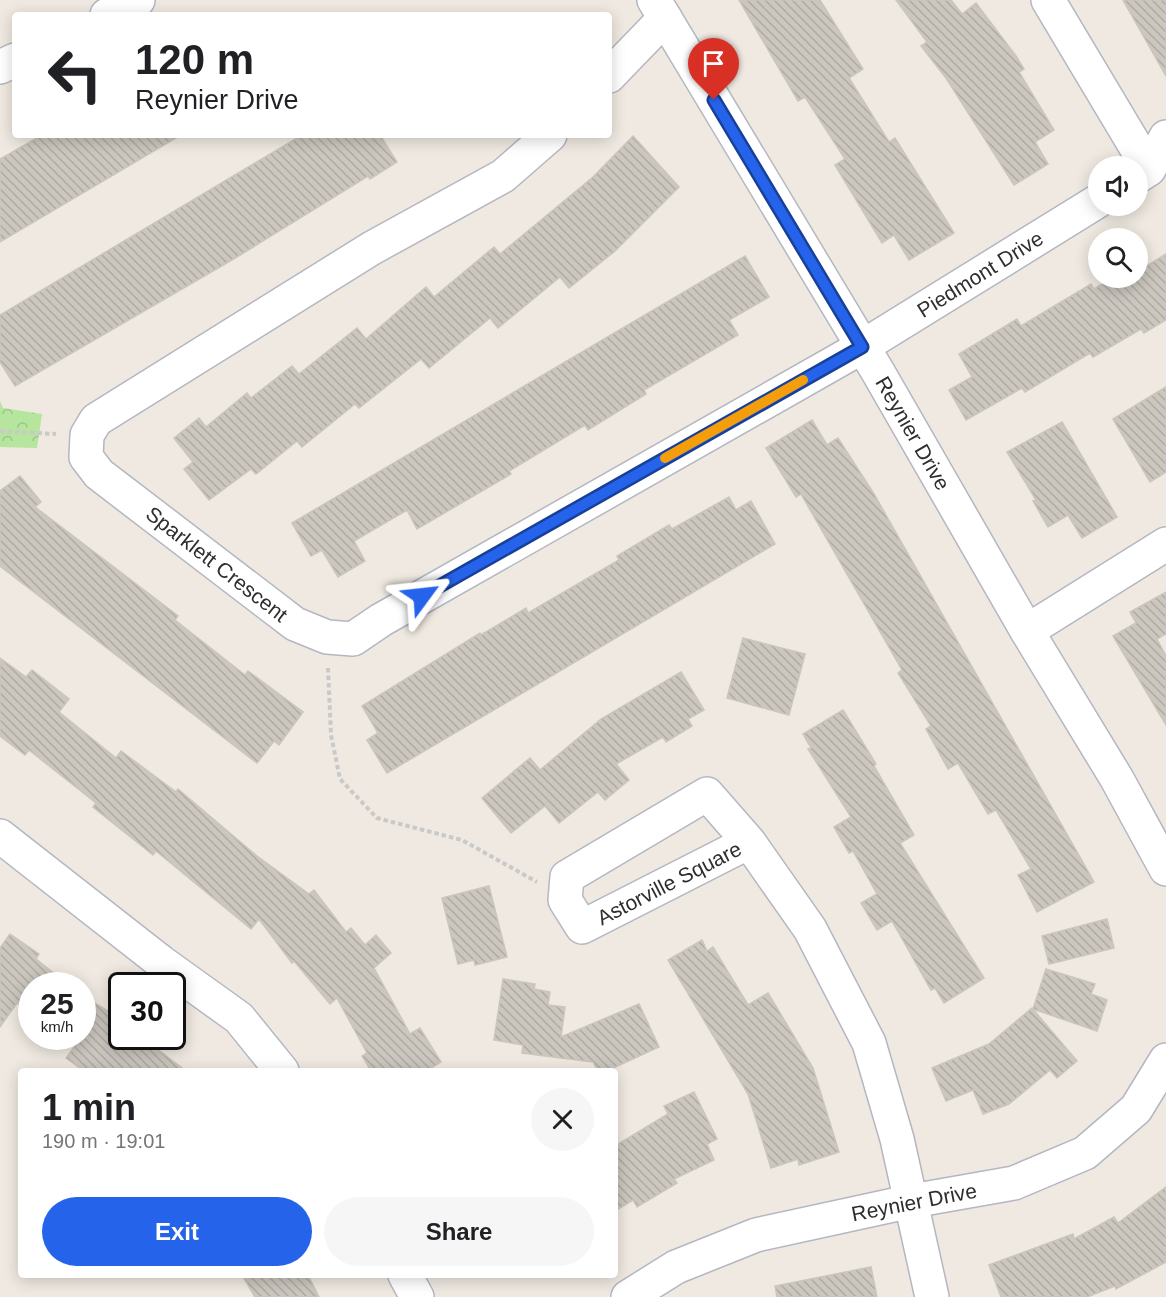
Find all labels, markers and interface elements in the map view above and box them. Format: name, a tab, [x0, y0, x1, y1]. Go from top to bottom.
icon: left	[36, 36, 114, 114]
text: 120 m	[135, 36, 254, 83]
pin	[688, 38, 739, 100]
icon: arrive	[697, 47, 730, 80]
text: Reynier Drive	[135, 85, 299, 115]
map controls	[1088, 156, 1148, 288]
button: sound	[1088, 156, 1148, 216]
street label: Piedmont Drive	[913, 226, 1047, 322]
button: search	[1088, 228, 1148, 288]
street label: Reynier Drive	[871, 372, 955, 494]
street label: Sparklett Crescent	[142, 502, 292, 626]
position arrow	[390, 564, 454, 628]
street label: Astorville Square	[593, 837, 745, 929]
speed limit sign: 30	[108, 972, 186, 1050]
text: 25	[40, 987, 74, 1020]
text: km/h	[41, 1018, 73, 1035]
text: 1 min	[42, 1087, 136, 1128]
button: close	[531, 1088, 594, 1151]
text: 190 m · 19:01	[42, 1130, 165, 1152]
street label: Reynier Drive	[849, 1179, 979, 1225]
button: Exit	[42, 1197, 312, 1266]
button: Share	[324, 1197, 594, 1266]

